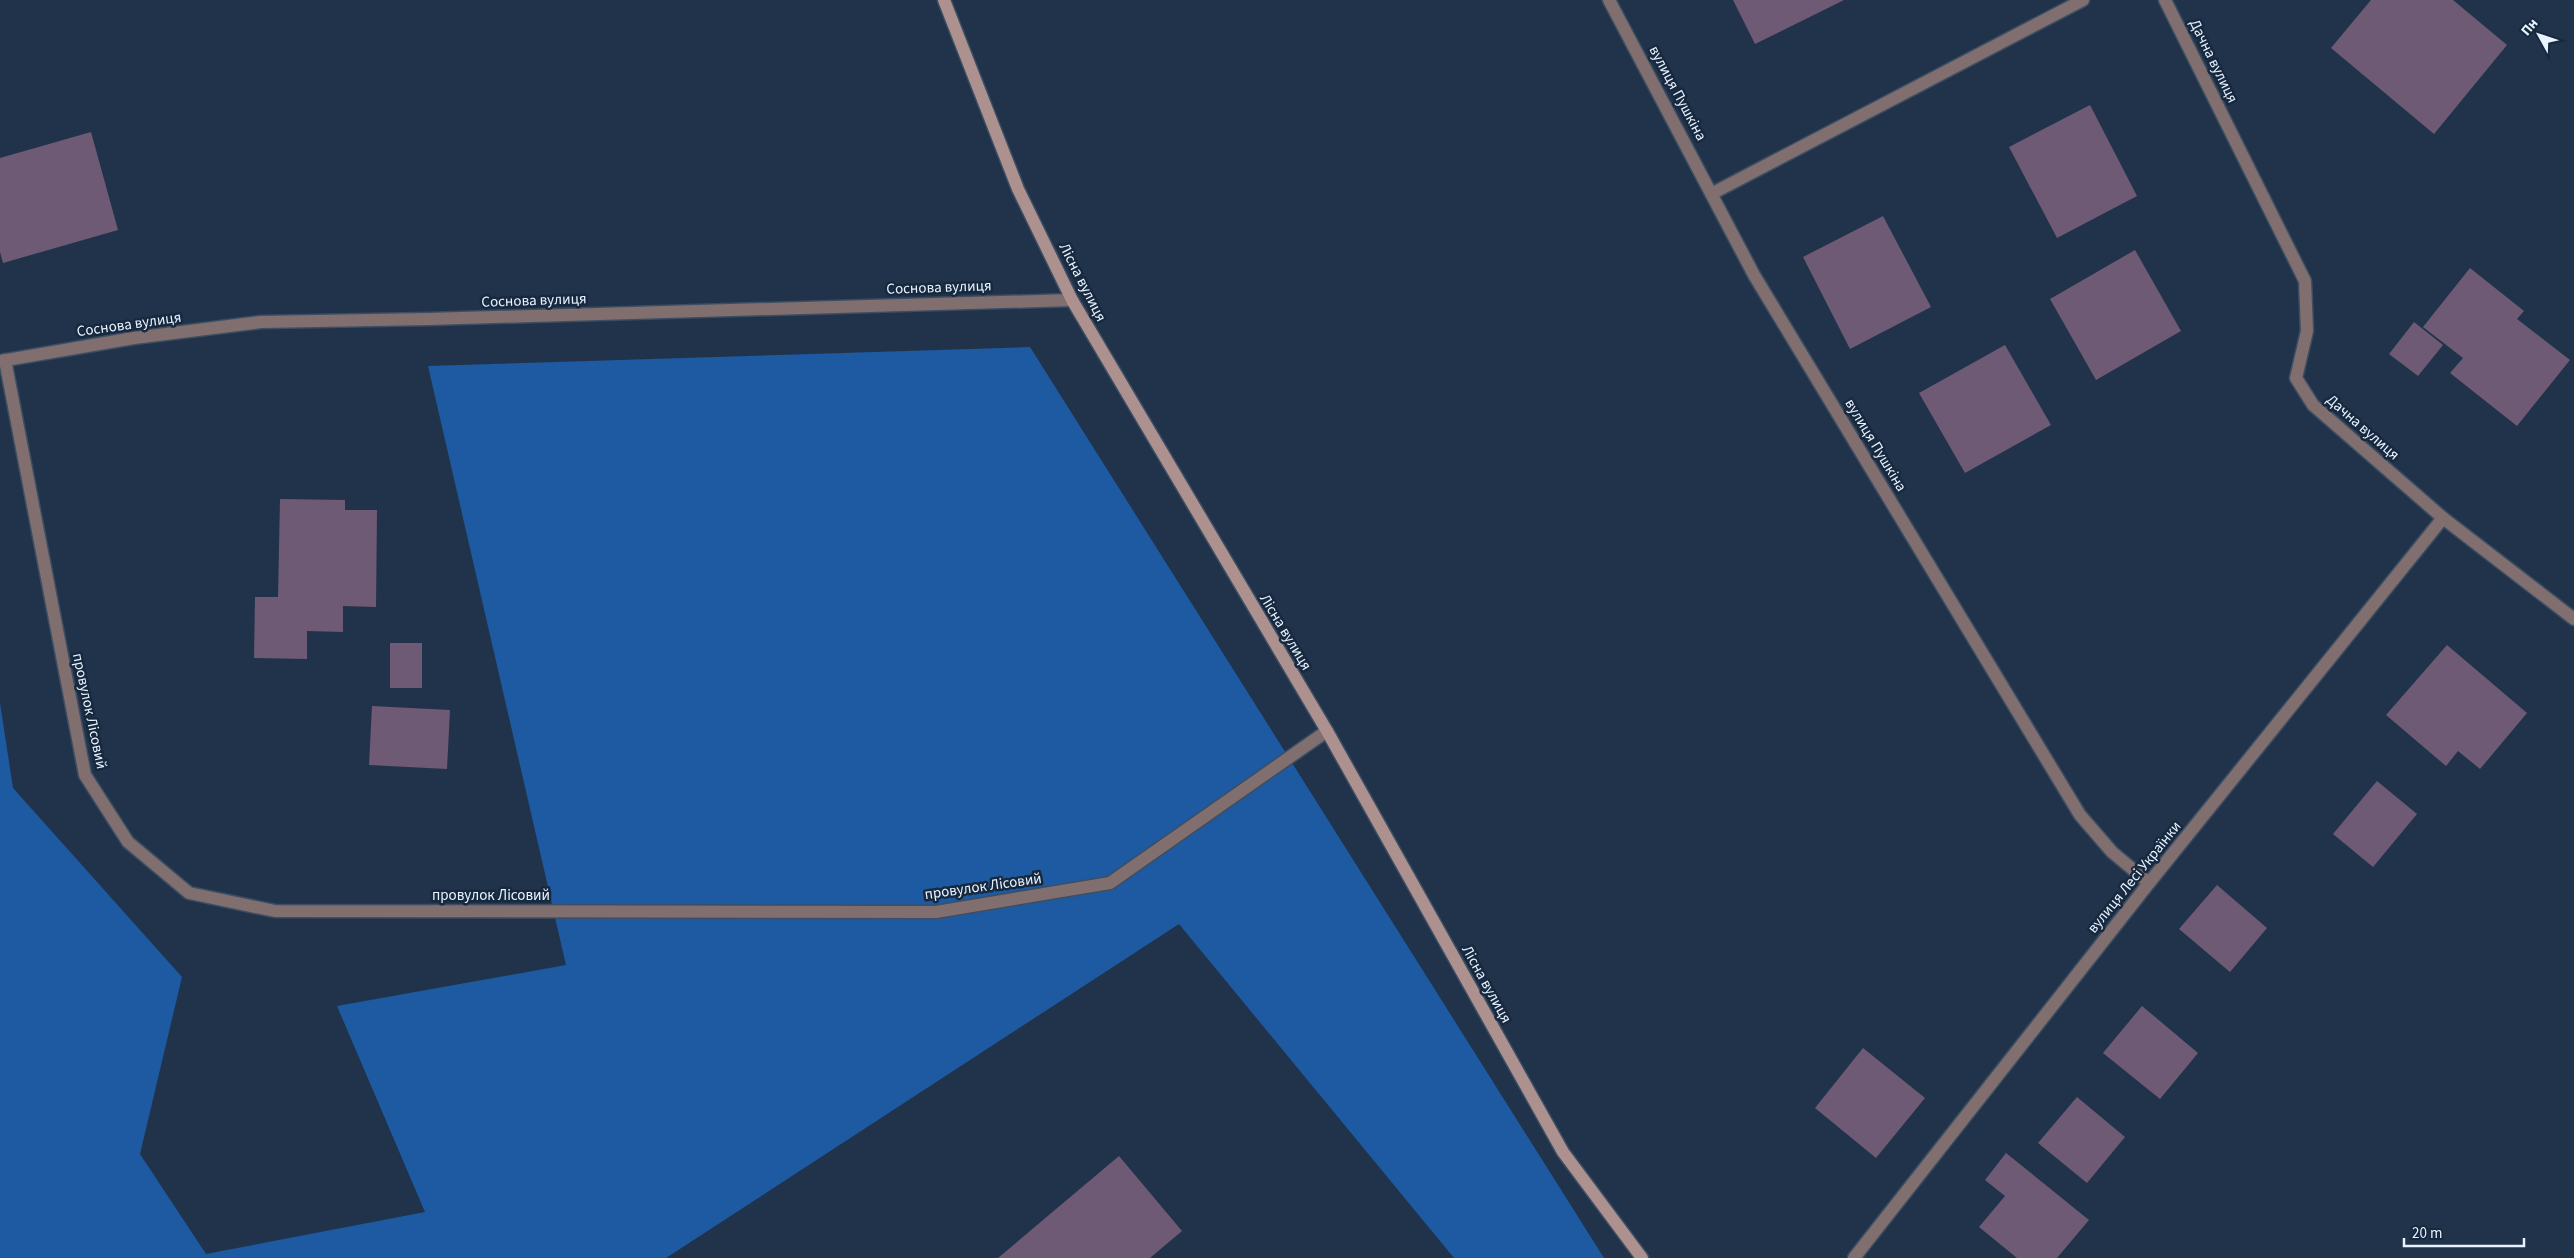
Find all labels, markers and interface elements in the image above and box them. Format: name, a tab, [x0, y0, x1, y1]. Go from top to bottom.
north arrow	[2514, 10, 2564, 60]
text: Пн	[2517, 14, 2543, 40]
street label: Дачна вулиця	[2184, 16, 2243, 107]
street label: вулиця Пушкіна	[1644, 42, 1711, 145]
street label: Лісна вулиця	[1054, 239, 1111, 325]
street label: Соснова вулиця	[886, 275, 992, 300]
street label: Соснова вулиця	[481, 288, 587, 313]
street label: Соснова вулиця	[75, 307, 183, 342]
street label: Дачна вулиця	[2321, 390, 2404, 465]
street label: вулиця Пушкіна	[1840, 395, 1912, 496]
street label: Лісна вулиця	[1254, 590, 1317, 675]
street label: провулок Лісовий	[67, 651, 112, 771]
street label: вулиця Лесі Українки	[2083, 817, 2186, 938]
street label: провулок Лісовий	[923, 868, 1043, 905]
street label: провулок Лісовий	[432, 885, 550, 906]
street label: Лісна вулиця	[1457, 942, 1517, 1027]
scale bar	[2404, 1216, 2524, 1248]
text: 20 m	[2412, 1223, 2442, 1244]

